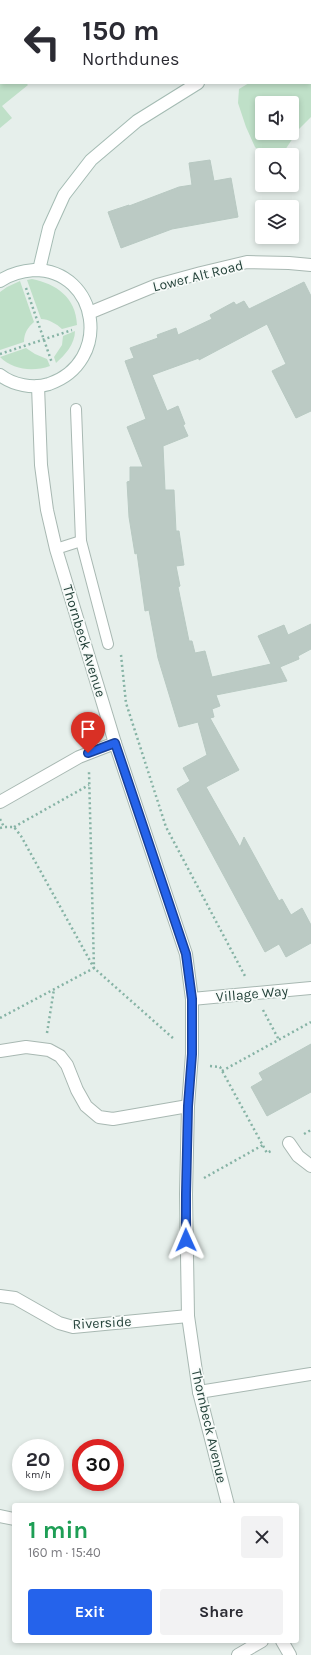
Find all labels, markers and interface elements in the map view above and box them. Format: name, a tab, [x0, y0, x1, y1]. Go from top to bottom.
text: 150 m	[82, 14, 160, 47]
icon: left	[16, 16, 68, 68]
text: Northdunes	[82, 48, 179, 70]
map controls	[255, 96, 299, 244]
button: sound	[255, 96, 299, 140]
button: search	[255, 148, 299, 192]
button: layers	[255, 200, 299, 244]
street label: Lower Alt Road	[151, 257, 245, 295]
street label: Thornbeck Avenue	[59, 583, 109, 699]
pin	[71, 712, 105, 753]
icon: arrive	[77, 718, 99, 740]
street label: Village Way	[215, 982, 289, 1006]
position arrow	[165, 1219, 207, 1261]
street label: Riverside	[72, 1313, 132, 1333]
street label: Thornbeck Avenue	[188, 1367, 230, 1485]
speed limit sign: 30	[72, 1439, 124, 1491]
text: 20	[26, 1448, 50, 1471]
text: km/h	[25, 1469, 51, 1481]
text: 1 min	[28, 1516, 88, 1544]
button: close	[241, 1516, 283, 1558]
text: 160 m · 15:40	[28, 1545, 101, 1560]
button: Exit	[28, 1589, 152, 1635]
button: Share	[160, 1589, 283, 1635]

